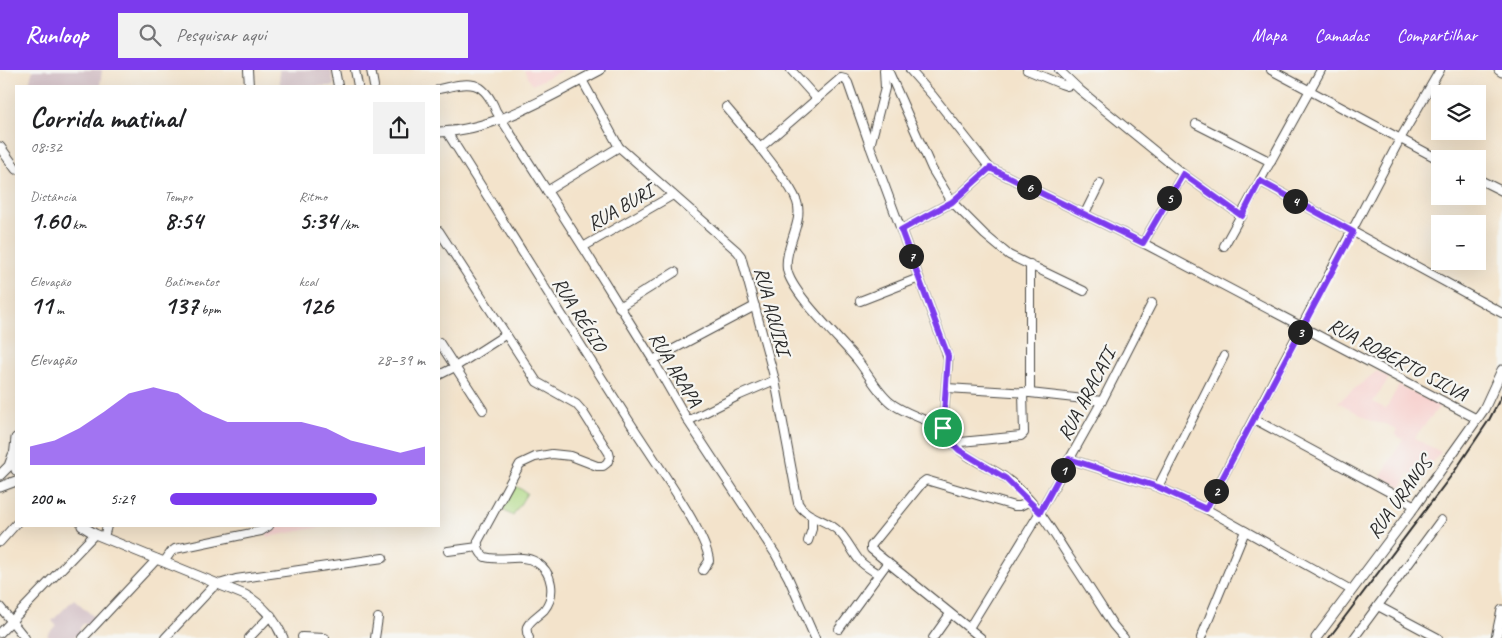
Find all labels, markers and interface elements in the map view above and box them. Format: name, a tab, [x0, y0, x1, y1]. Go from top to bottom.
search box	[118, 13, 468, 58]
text: Runloop	[25, 20, 88, 50]
icon: search	[136, 21, 164, 49]
text: Pesquisar aqui	[176, 23, 266, 47]
text: Mapa	[1252, 24, 1286, 46]
text: Camadas	[1314, 24, 1369, 46]
text: Compartilhar	[1397, 24, 1477, 46]
map controls	[1431, 85, 1486, 270]
button: layers	[1431, 85, 1486, 140]
text: Corrida matinal	[30, 100, 182, 135]
button: share	[373, 102, 425, 154]
text: 08:32	[30, 137, 62, 157]
button: +	[1431, 150, 1486, 205]
pin: 6	[1016, 174, 1042, 200]
street label: RUA BURI	[583, 176, 662, 236]
text: 6	[1026, 179, 1033, 196]
pin: 5	[1156, 186, 1182, 210]
text: Distância	[30, 188, 76, 205]
text: Tempo	[164, 188, 192, 205]
text: Ritmo	[299, 188, 327, 205]
pin: 4	[1282, 188, 1308, 214]
text: 5	[1166, 190, 1173, 207]
text: 4	[1292, 193, 1299, 210]
text: 1.60	[30, 205, 69, 237]
text: 8:54	[164, 205, 203, 237]
text: 5:34	[299, 205, 337, 237]
button: −	[1431, 215, 1486, 270]
text: km	[69, 216, 86, 233]
text: /km	[337, 216, 359, 233]
pin: 7	[898, 244, 924, 268]
text: 7	[908, 248, 915, 265]
street label: RUA AQUIRI	[749, 264, 797, 362]
street label: RUA RÉGIO	[547, 272, 613, 358]
text: Elevação	[30, 273, 71, 290]
text: Batimentos	[164, 273, 219, 290]
text: kcal	[299, 273, 317, 290]
text: 11	[30, 290, 53, 322]
text: 137	[164, 290, 198, 322]
text: 126	[299, 290, 333, 322]
text: m	[53, 301, 64, 318]
text: bpm	[198, 301, 221, 318]
street label: RUA ROBERTO SILVA	[1324, 312, 1472, 407]
pin: 3	[1288, 320, 1312, 344]
text: 3	[1297, 324, 1304, 341]
street label: RUA ARAPA	[643, 327, 708, 412]
street label: RUA ARACATI	[1052, 340, 1123, 445]
text: Elevação	[30, 350, 76, 370]
text: 28–39 m	[376, 350, 425, 370]
pin	[922, 407, 964, 449]
icon: arrive	[929, 414, 957, 442]
street label: RUA URANOS	[1361, 448, 1440, 543]
pin: 1	[1050, 458, 1076, 482]
text: 1	[1060, 462, 1067, 479]
pin: 2	[1204, 478, 1228, 504]
text: 2	[1213, 483, 1220, 500]
text: 200 m	[30, 489, 65, 509]
text: 5:29	[110, 489, 135, 509]

